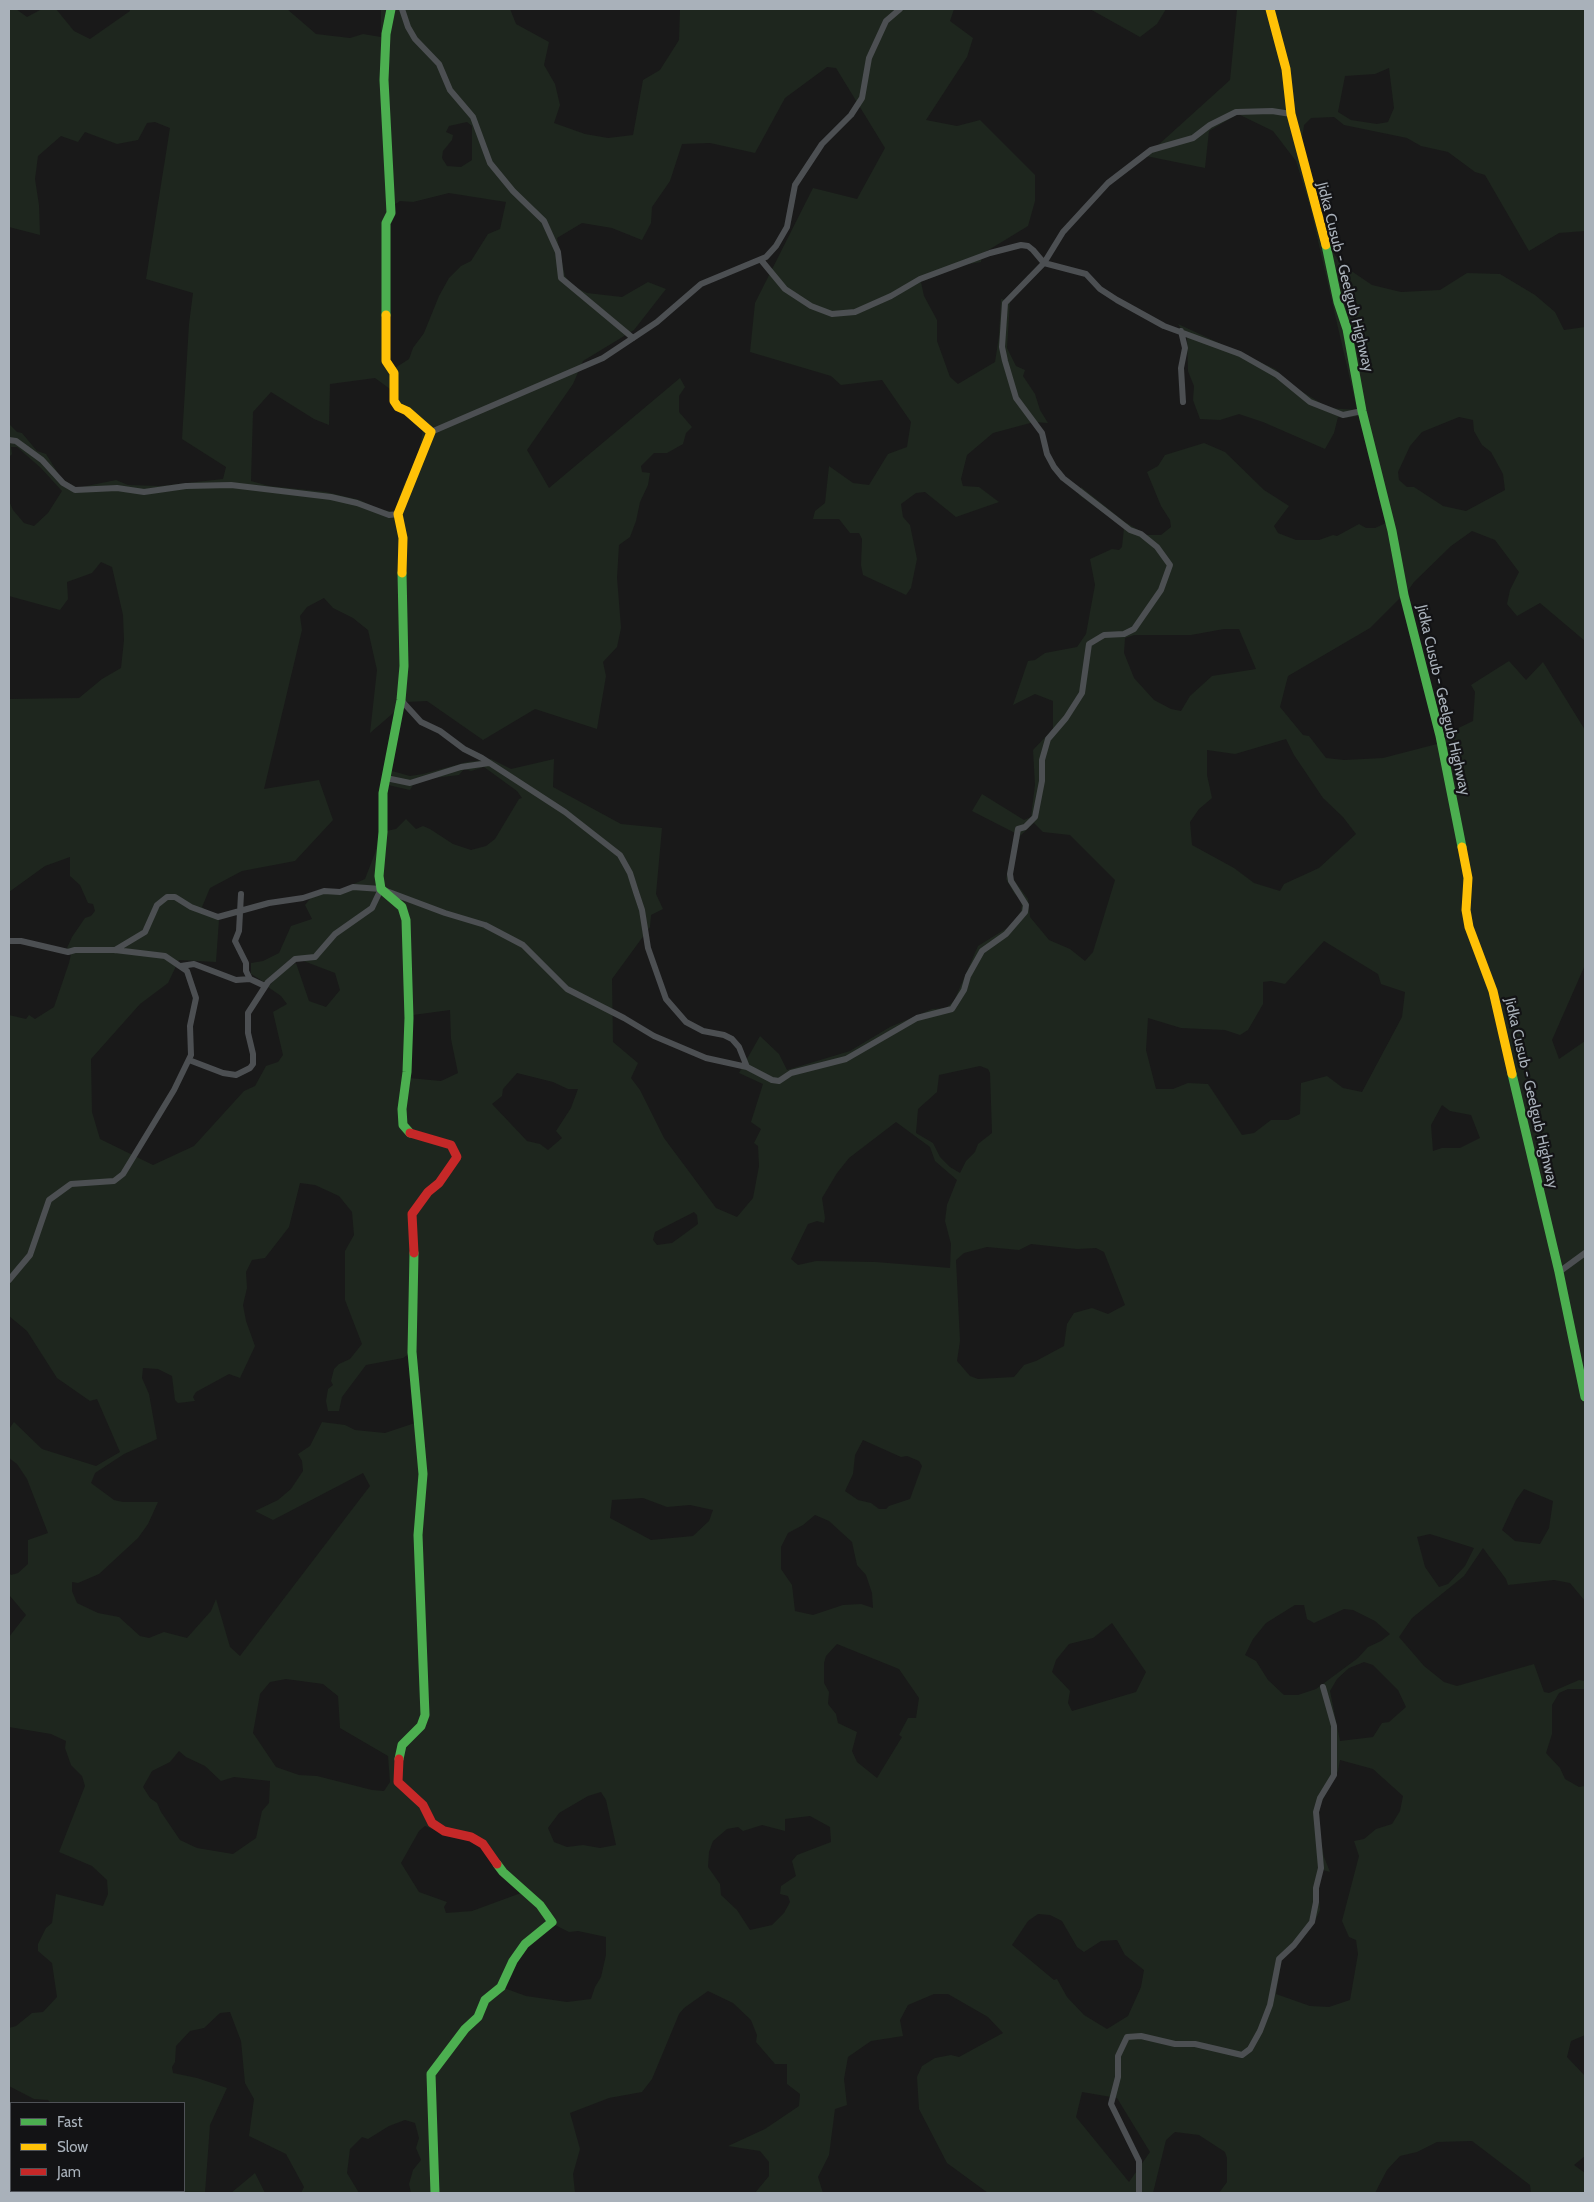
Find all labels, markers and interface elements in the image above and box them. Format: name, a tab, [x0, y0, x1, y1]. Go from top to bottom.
street label: Jidka Cusub - Geelgub Highway	[1313, 180, 1377, 374]
street label: Jidka Cusub - Geelgub Highway	[1412, 603, 1474, 797]
street label: Jidka Cusub - Geelgub Highway	[1500, 996, 1562, 1190]
legend	[10, 2102, 185, 2192]
text: Fast	[57, 2113, 82, 2131]
text: Slow	[57, 2138, 88, 2156]
text: Jam	[57, 2163, 81, 2181]

